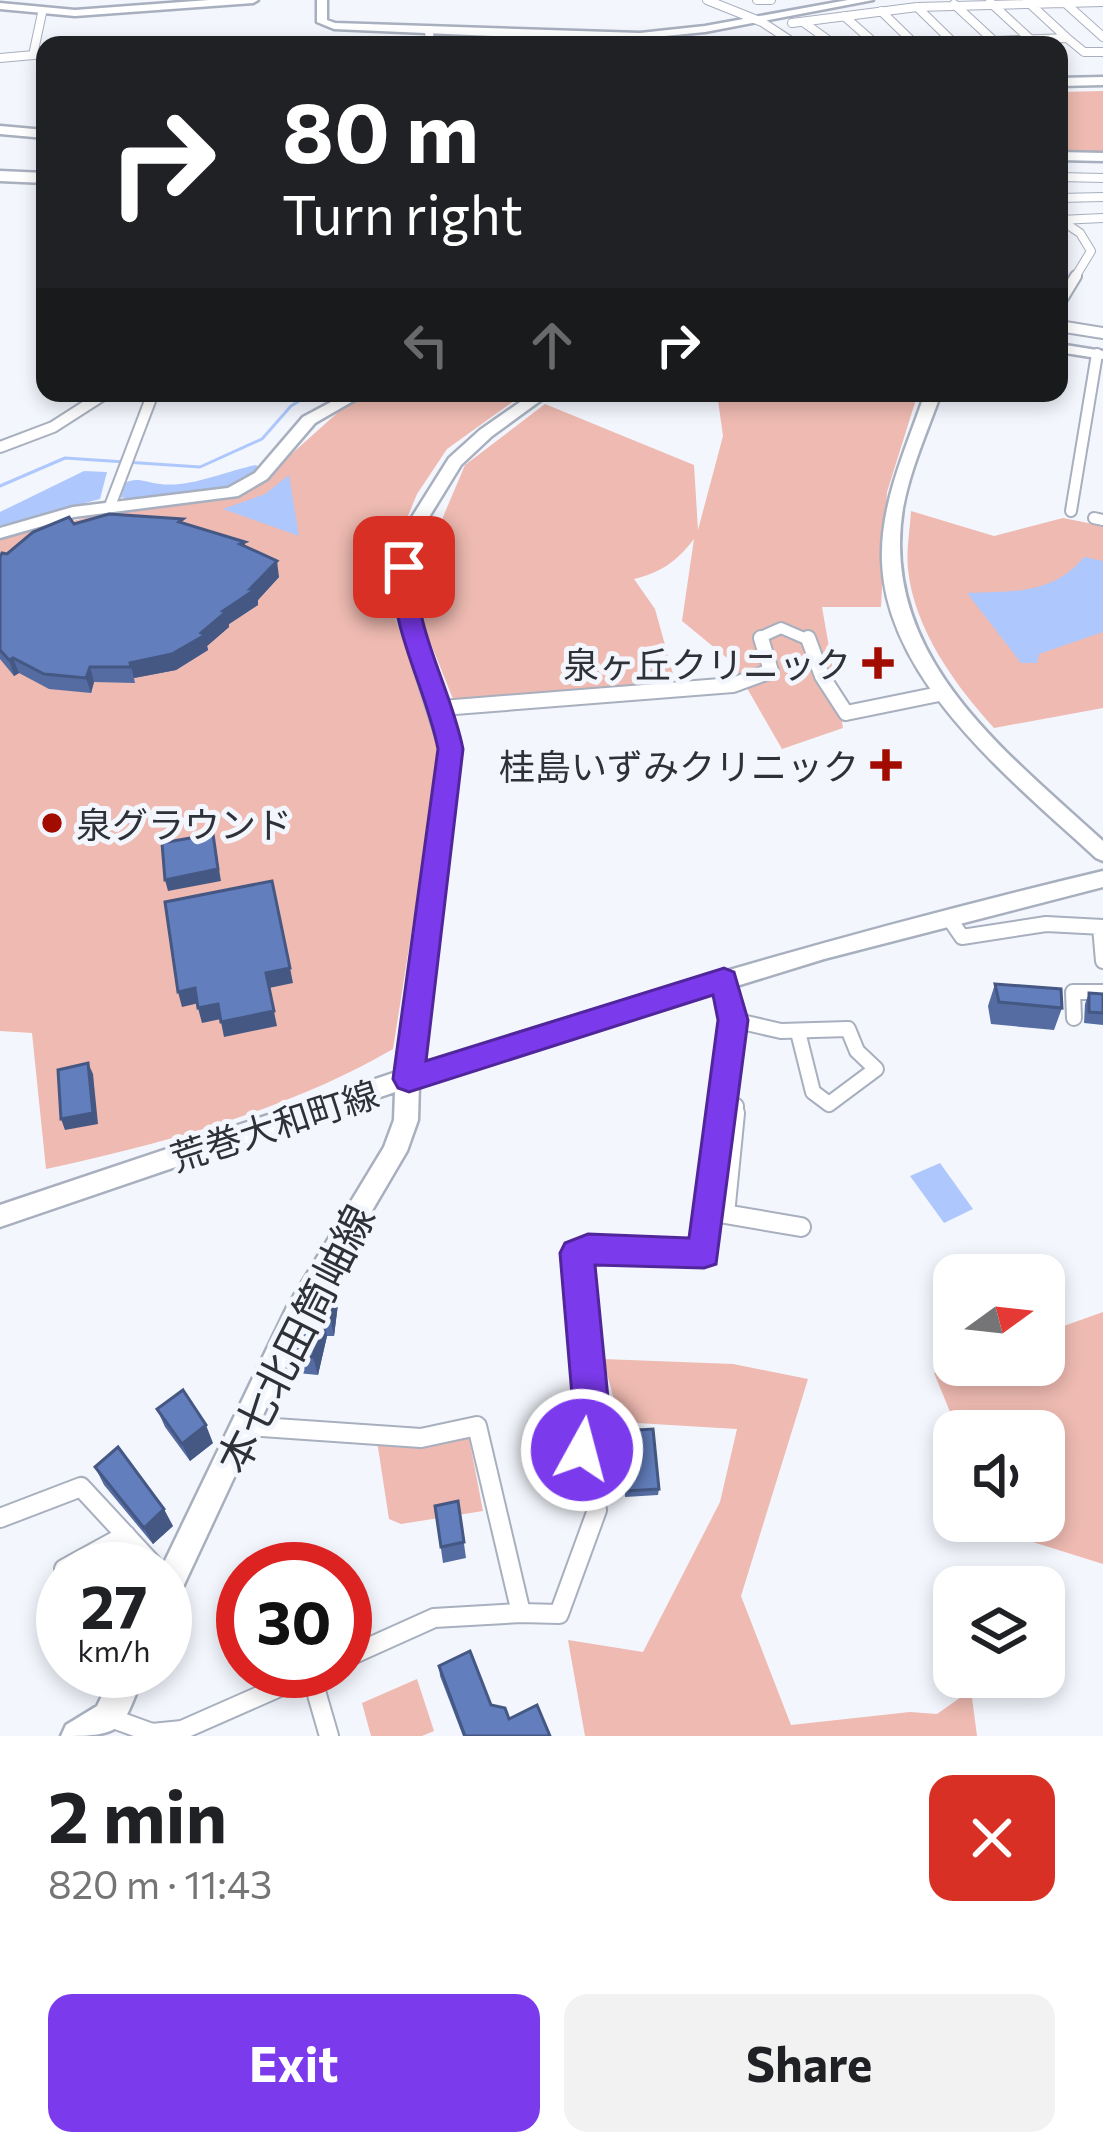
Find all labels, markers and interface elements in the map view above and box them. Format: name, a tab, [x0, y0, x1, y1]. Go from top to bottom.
text: 80 m	[282, 78, 479, 180]
icon: right	[84, 84, 240, 240]
text: Turn right	[282, 180, 523, 246]
icon: left	[393, 312, 459, 378]
icon: ahead	[519, 312, 585, 378]
icon: right	[645, 312, 711, 378]
pin	[353, 516, 455, 618]
icon: arrive	[371, 534, 437, 600]
place label: 泉ヶ丘クリニック	[563, 641, 851, 685]
marker: 泉ヶ丘クリニック	[862, 647, 894, 679]
place label: 桂島いずみクリニック	[499, 743, 859, 787]
marker: 桂島いずみクリニック	[870, 749, 902, 781]
place label: 泉グラウンド	[76, 801, 292, 845]
marker: 泉グラウンド	[39, 810, 65, 836]
street label: 荒巻大和町線	[164, 1070, 384, 1178]
street label: 本七北田筒岫線	[204, 1195, 384, 1481]
north arrow	[933, 1254, 1065, 1386]
map controls	[933, 1254, 1065, 1698]
position arrow	[519, 1387, 645, 1513]
button: sound	[933, 1410, 1065, 1542]
speed limit sign: 30	[216, 1542, 372, 1698]
button: layers	[933, 1566, 1065, 1698]
text: 27	[81, 1568, 147, 1641]
text: km/h	[78, 1631, 150, 1668]
text: 2 min	[48, 1770, 227, 1858]
button: close	[929, 1775, 1055, 1901]
text: 820 m · 11:43	[48, 1859, 272, 1907]
button: Exit	[48, 1994, 540, 2132]
button: Share	[564, 1994, 1055, 2132]

